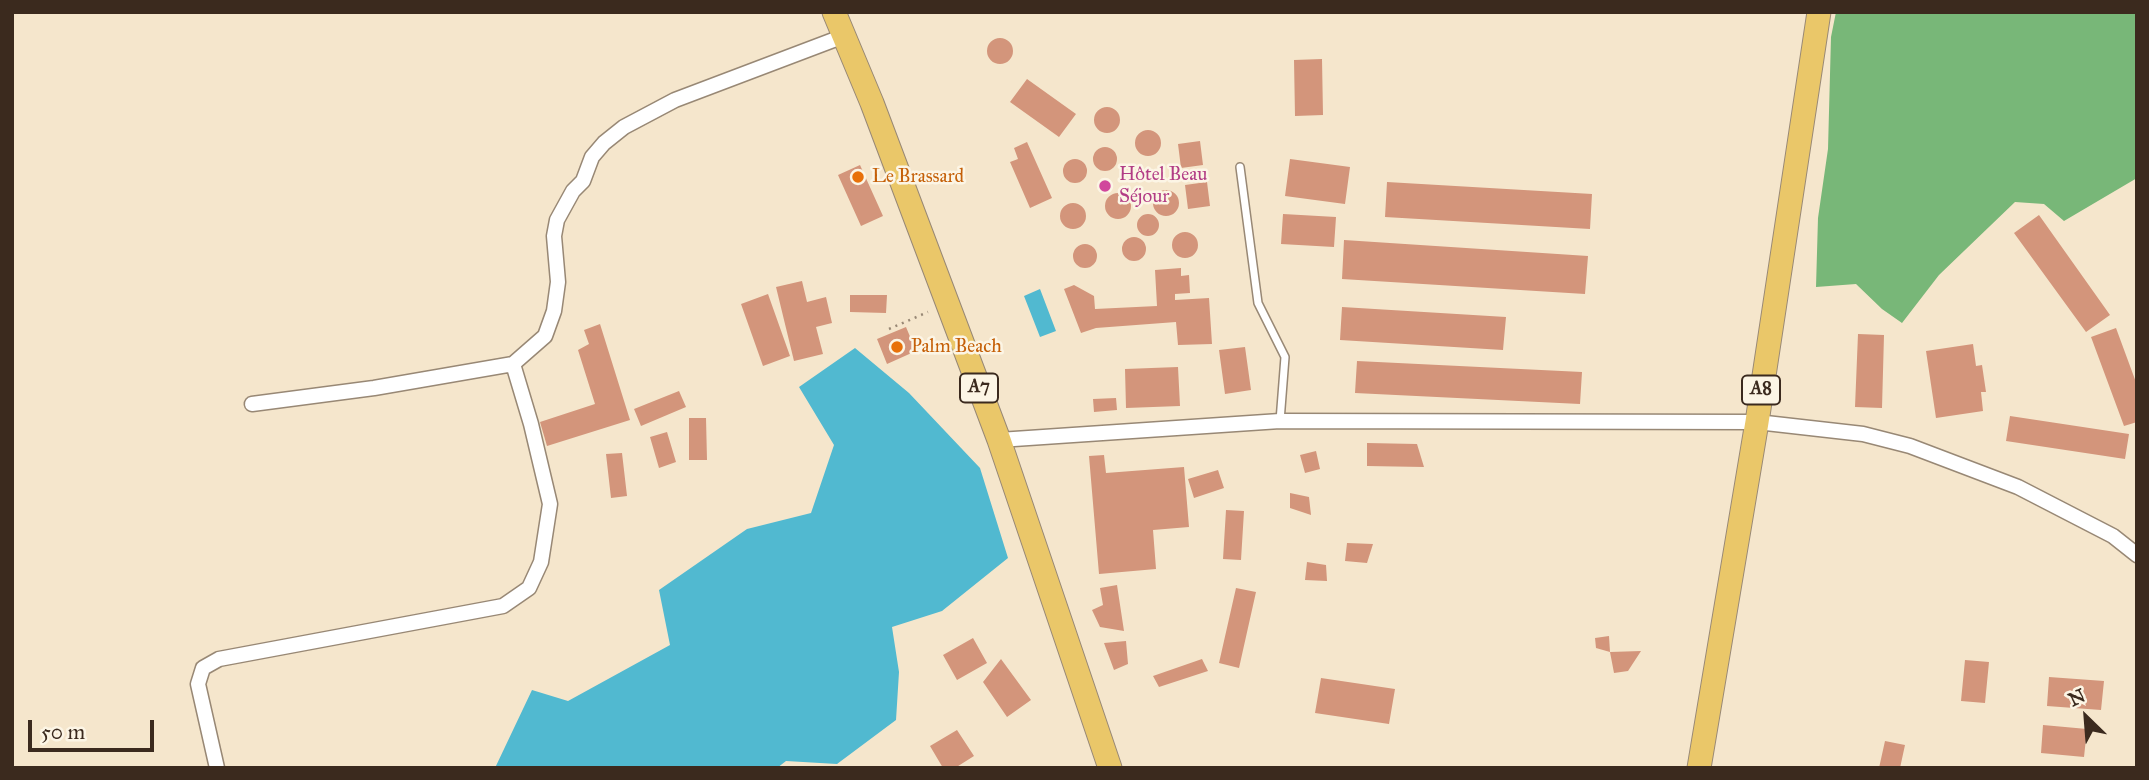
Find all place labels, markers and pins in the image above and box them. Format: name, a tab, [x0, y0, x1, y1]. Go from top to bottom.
place label: Hôtel Beau Séjour	[1119, 164, 1207, 208]
place label: Le Brassard	[872, 166, 964, 188]
marker: Le Brassard	[850, 169, 866, 185]
marker: Hôtel Beau Séjour	[1097, 178, 1113, 194]
place label: Palm Beach	[911, 336, 1002, 358]
marker: Palm Beach	[889, 339, 905, 355]

